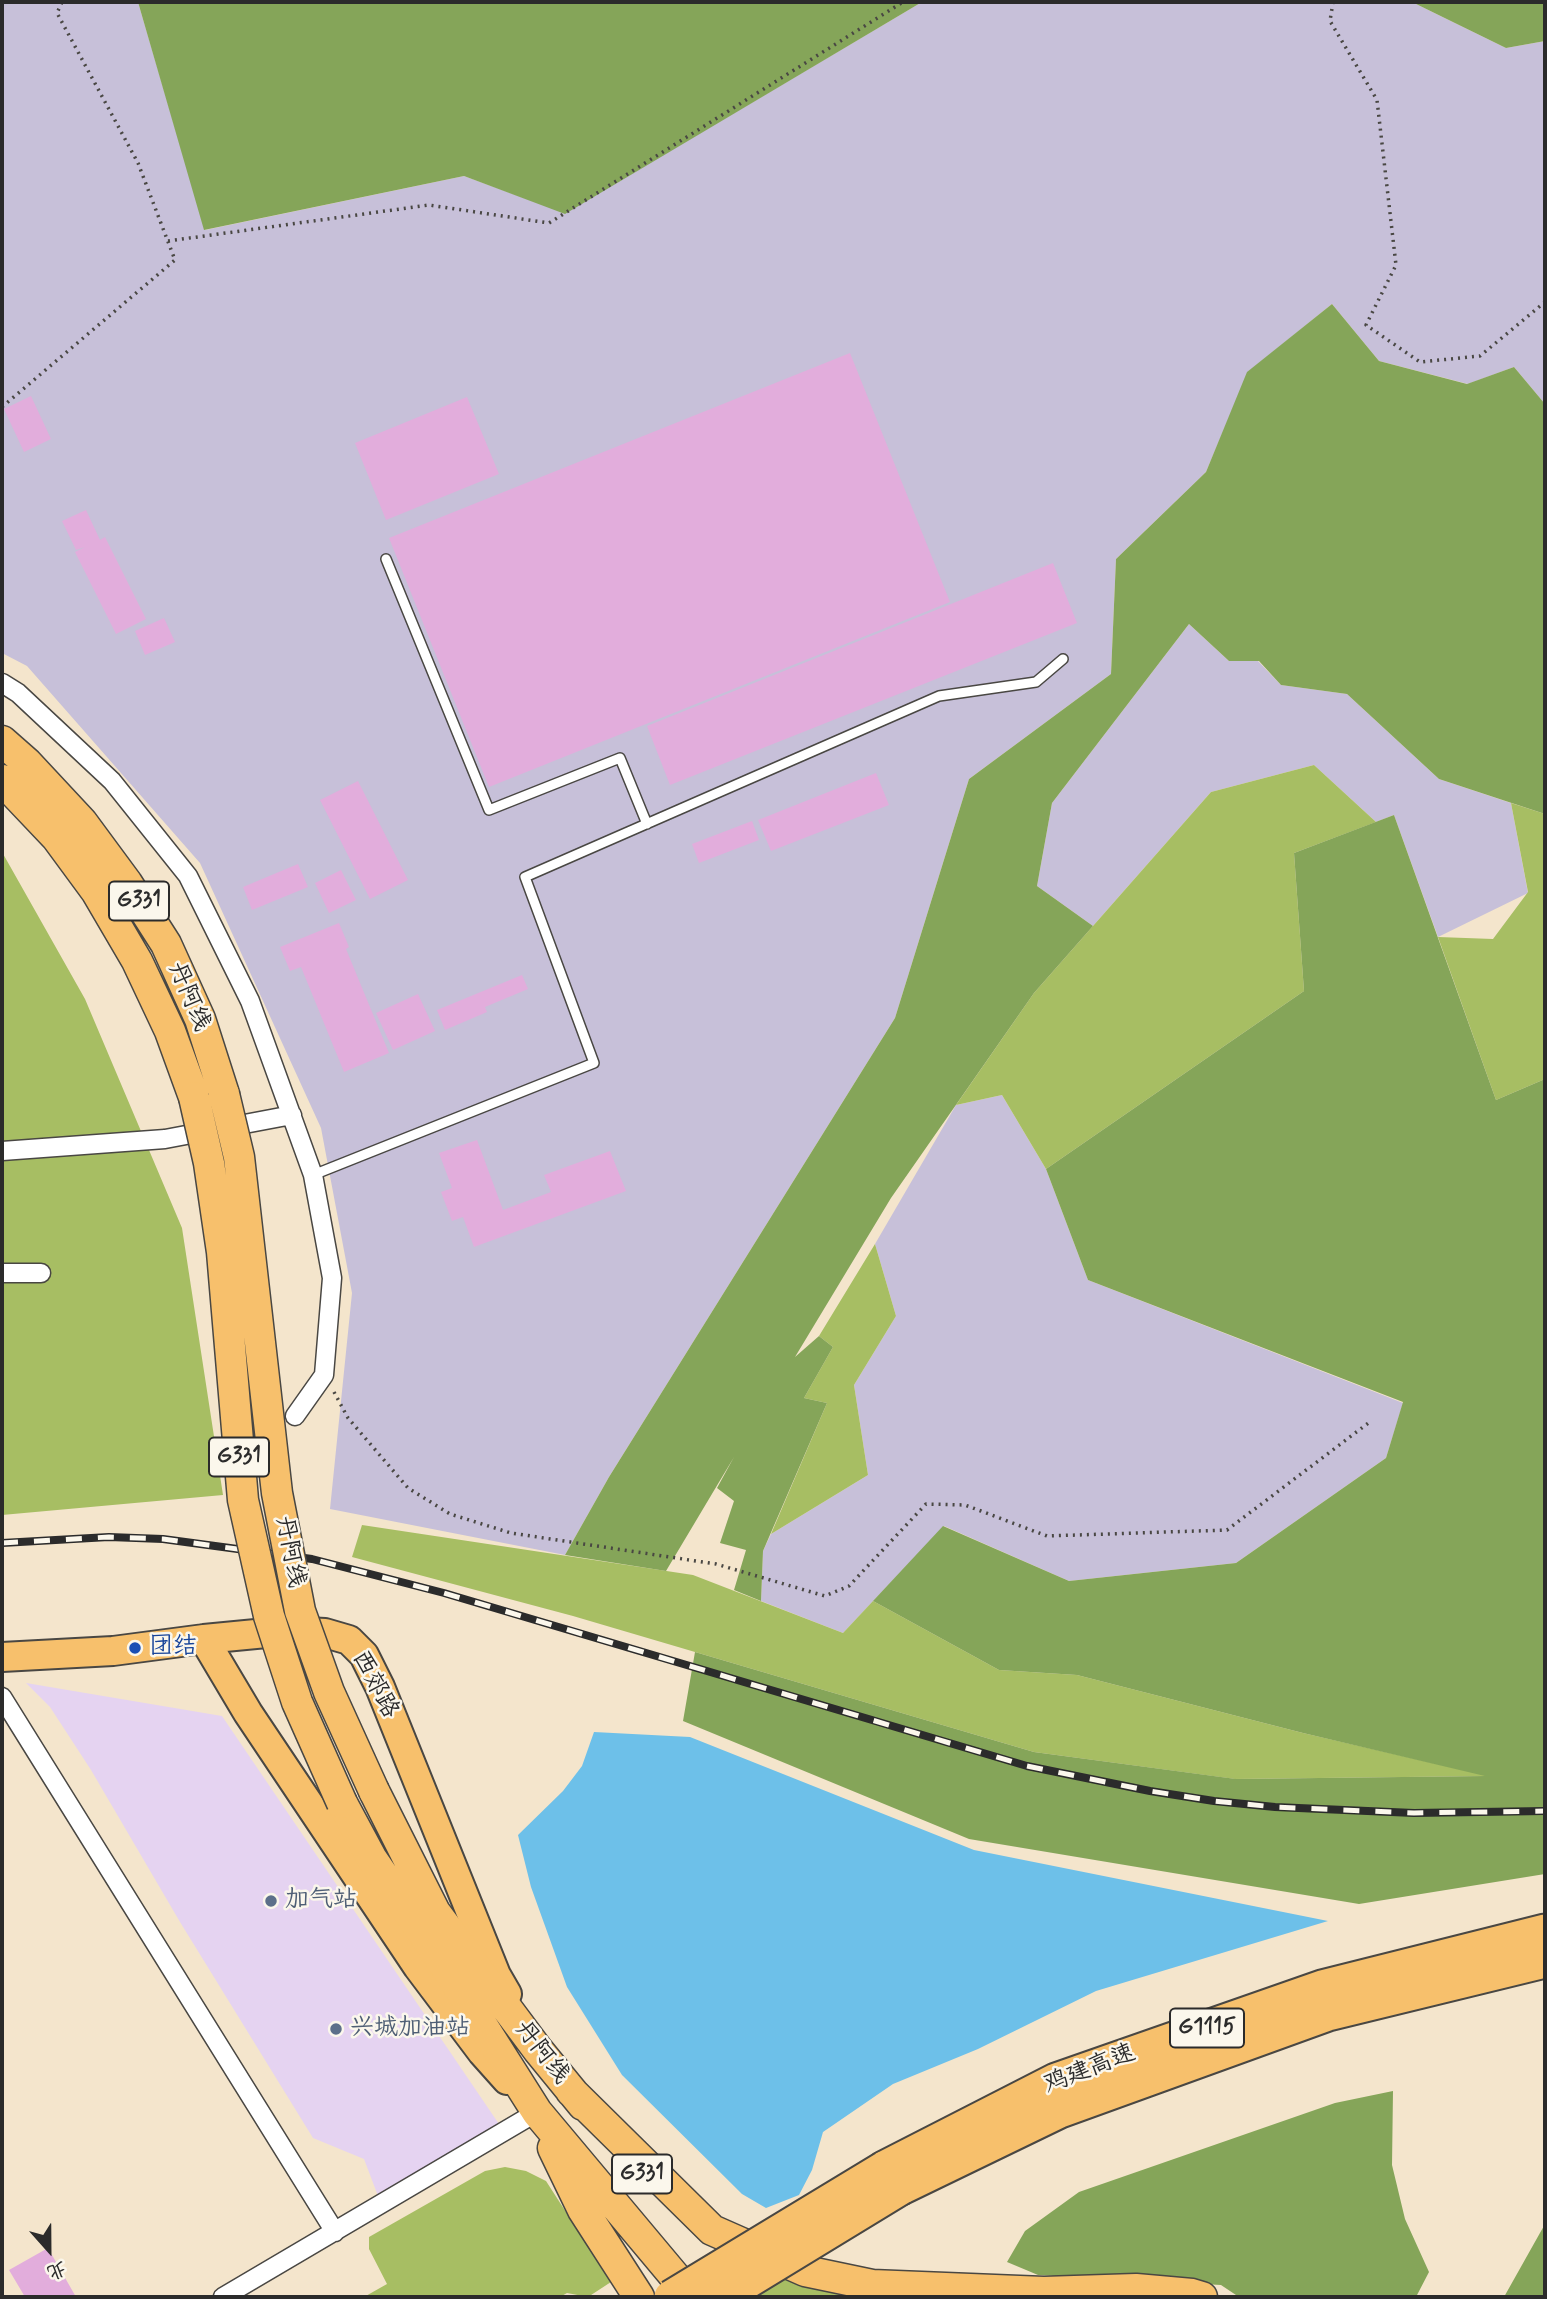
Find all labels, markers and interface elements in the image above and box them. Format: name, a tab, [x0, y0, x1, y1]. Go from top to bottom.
road number: G331	[109, 882, 169, 920]
street label: 丹阿线	[161, 958, 215, 1036]
road number: G331	[209, 1438, 269, 1476]
street label: 丹阿线	[268, 1514, 310, 1590]
place label: 团结	[149, 1634, 197, 1662]
marker: 团结	[127, 1640, 143, 1656]
street label: 西郊路	[344, 1646, 404, 1724]
place label: 加气站	[285, 1887, 357, 1915]
marker: 加气站	[263, 1893, 279, 1909]
road number: G1115	[1170, 2008, 1244, 2048]
place label: 兴城加油站	[350, 2015, 470, 2043]
street label: 丹阿线	[507, 2016, 575, 2090]
marker: 兴城加油站	[328, 2021, 344, 2037]
street label: 鸡建高速	[1040, 2039, 1140, 2101]
road number: G331	[612, 2154, 672, 2194]
north arrow	[14, 2215, 84, 2285]
text: 北	[43, 2255, 70, 2285]

